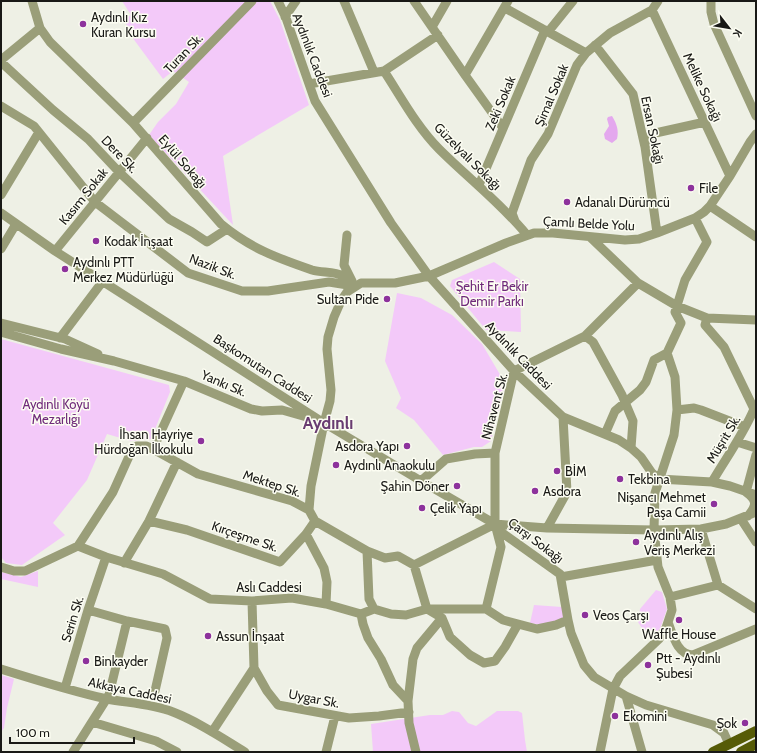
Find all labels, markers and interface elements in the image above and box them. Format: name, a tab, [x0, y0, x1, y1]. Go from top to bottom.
north arrow	[709, 8, 749, 48]
place label: Aydınlı Kız Kuran Kursu	[91, 9, 156, 40]
street label: Aydınlık Caddesi	[290, 10, 336, 100]
marker: Aydınlı Kız Kuran Kursu	[78, 19, 88, 29]
text: K	[730, 27, 745, 40]
street label: Turan Sk.	[160, 30, 206, 76]
street label: Melike Sokağı	[680, 50, 726, 124]
street label: Şimal Sokak	[531, 61, 571, 129]
street label: Zeki Sokak	[481, 73, 519, 133]
street label: Ersan Sokağı	[638, 95, 668, 165]
street label: Güzelyalı Sokağı	[431, 119, 505, 193]
street label: Eylül Sokağı	[156, 131, 210, 191]
street label: Dere Sk.	[98, 132, 142, 176]
street label: Kasım Sokak	[55, 164, 111, 228]
place label: File	[699, 180, 718, 196]
marker: File	[686, 183, 696, 193]
place label: Adanalı Dürümcü	[575, 194, 670, 210]
marker: Adanalı Dürümcü	[562, 197, 572, 207]
street label: Çamlı Belde Yolu	[543, 213, 635, 233]
place label: Kodak İnşaat	[104, 233, 174, 249]
marker: Kodak İnşaat	[91, 236, 101, 246]
street label: Nazik Sk.	[187, 250, 239, 282]
place label: Aydınlı PTT Merkez Müdürlüğü	[73, 254, 174, 285]
marker: Aydınlı PTT Merkez Müdürlüğü	[60, 264, 70, 274]
park label: Şehit Er Bekir Demir Parkı	[456, 278, 529, 309]
place label: Sultan Pide	[317, 291, 379, 307]
marker: Sultan Pide	[382, 294, 392, 304]
street label: Aydınlık Caddesi	[482, 317, 556, 393]
street label: Başkomutan Caddesi	[211, 330, 315, 406]
street label: Yankı Sk.	[198, 366, 249, 400]
street label: Nihavent Sk.	[477, 371, 511, 441]
park label: Aydınlı Köyü Mezarlığı	[22, 396, 90, 427]
street label: Müşrit Sk.	[703, 412, 744, 466]
district label: Aydınlı	[303, 413, 353, 433]
place label: İhsan Hayriye Hürdoğan İlkokulu	[94, 426, 193, 457]
marker: İhsan Hayriye Hürdoğan İlkokulu	[196, 436, 206, 446]
place label: Asdora Yapı	[335, 438, 399, 454]
marker: Asdora Yapı	[402, 441, 412, 451]
place label: Aydınlı Anaokulu	[344, 457, 435, 473]
marker: Aydınlı Anaokulu	[331, 460, 341, 470]
place label: BİM	[565, 463, 587, 479]
street label: Mektep Sk.	[241, 466, 303, 500]
marker: BİM	[552, 466, 562, 476]
place label: Tekbina	[628, 471, 671, 487]
marker: Tekbina	[615, 474, 625, 484]
place label: Şahin Döner	[381, 478, 450, 494]
marker: Şahin Döner	[452, 481, 462, 491]
place label: Asdora	[543, 483, 582, 499]
marker: Asdora	[530, 486, 540, 496]
place label: Nişancı Mehmet Paşa Camii	[617, 489, 707, 520]
marker: Nişancı Mehmet Paşa Camii	[709, 499, 719, 509]
place label: Çelik Yapı	[430, 500, 482, 516]
marker: Çelik Yapı	[417, 503, 427, 513]
street label: Çarşı Sokağı	[505, 514, 567, 566]
street label: Kırçeşme Sk.	[210, 517, 281, 555]
place label: Aydınlı Alış Veriş Merkezi	[644, 527, 715, 558]
marker: Aydınlı Alış Veriş Merkezi	[631, 537, 641, 547]
street label: Aslı Caddesi	[236, 579, 302, 595]
street label: Serin Sk.	[57, 594, 87, 644]
place label: Veos Çarşı	[593, 607, 649, 623]
marker: Veos Çarşı	[580, 610, 590, 620]
marker: Waffle House	[674, 615, 684, 625]
place label: Waffle House	[642, 626, 716, 642]
place label: Assun İnşaat	[216, 628, 285, 644]
marker: Assun İnşaat	[203, 631, 213, 641]
place label: Ptt - Aydınlı Şubesi	[656, 650, 721, 681]
place label: Binkayder	[94, 653, 149, 669]
marker: Binkayder	[81, 656, 91, 666]
marker: Ptt - Aydınlı Şubesi	[643, 660, 653, 670]
street label: Akkaya Caddesi	[87, 673, 173, 707]
street label: Uygar Sk.	[287, 685, 341, 711]
place label: Ekomini	[623, 708, 667, 724]
marker: Ekomini	[610, 711, 620, 721]
place label: Şok	[716, 715, 737, 731]
marker: Şok	[740, 718, 750, 728]
scale bar	[10, 719, 134, 745]
text: 100 m	[16, 725, 50, 740]

